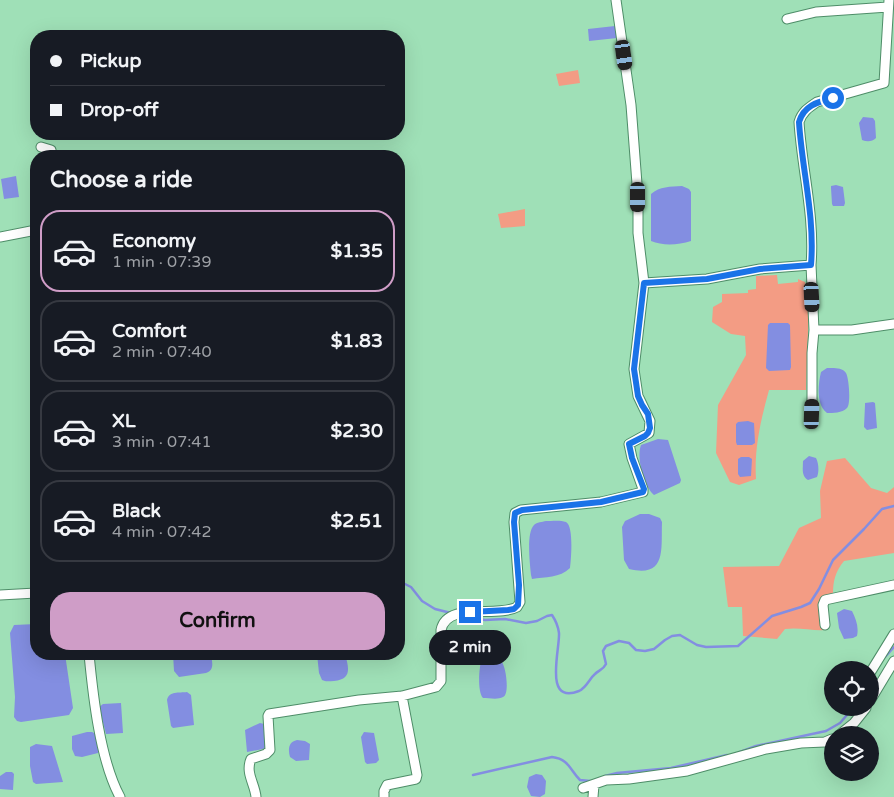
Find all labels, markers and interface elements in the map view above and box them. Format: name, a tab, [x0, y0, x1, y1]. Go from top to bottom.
car	[614, 39, 633, 71]
text: Pickup	[80, 50, 141, 72]
route start	[822, 87, 844, 109]
text: Drop-off	[80, 99, 159, 121]
text: Choose a ride	[50, 167, 193, 193]
car	[630, 182, 645, 212]
icon: car	[52, 229, 97, 274]
text: Economy	[112, 230, 196, 252]
text: $1.35	[331, 240, 383, 262]
text: 1 min · 07:39	[112, 252, 211, 272]
car	[803, 282, 820, 312]
icon: car	[52, 319, 97, 364]
text: Comfort	[112, 320, 186, 342]
text: $1.83	[331, 330, 383, 352]
text: 2 min · 07:40	[112, 342, 211, 362]
car	[803, 399, 820, 429]
icon: car	[52, 409, 97, 454]
text: XL	[112, 410, 136, 432]
text: $2.30	[331, 420, 383, 442]
text: 3 min · 07:41	[112, 432, 211, 452]
icon: car	[52, 499, 97, 544]
text: Black	[112, 500, 161, 522]
text: $2.51	[331, 510, 383, 532]
text: 4 min · 07:42	[112, 522, 211, 542]
button: Confirm	[50, 592, 385, 650]
route end	[459, 601, 481, 623]
callout: 2 min	[429, 630, 511, 664]
text: 2 min	[449, 637, 491, 657]
map controls	[824, 661, 879, 781]
button: locate	[824, 661, 879, 716]
button: layers	[824, 726, 879, 781]

